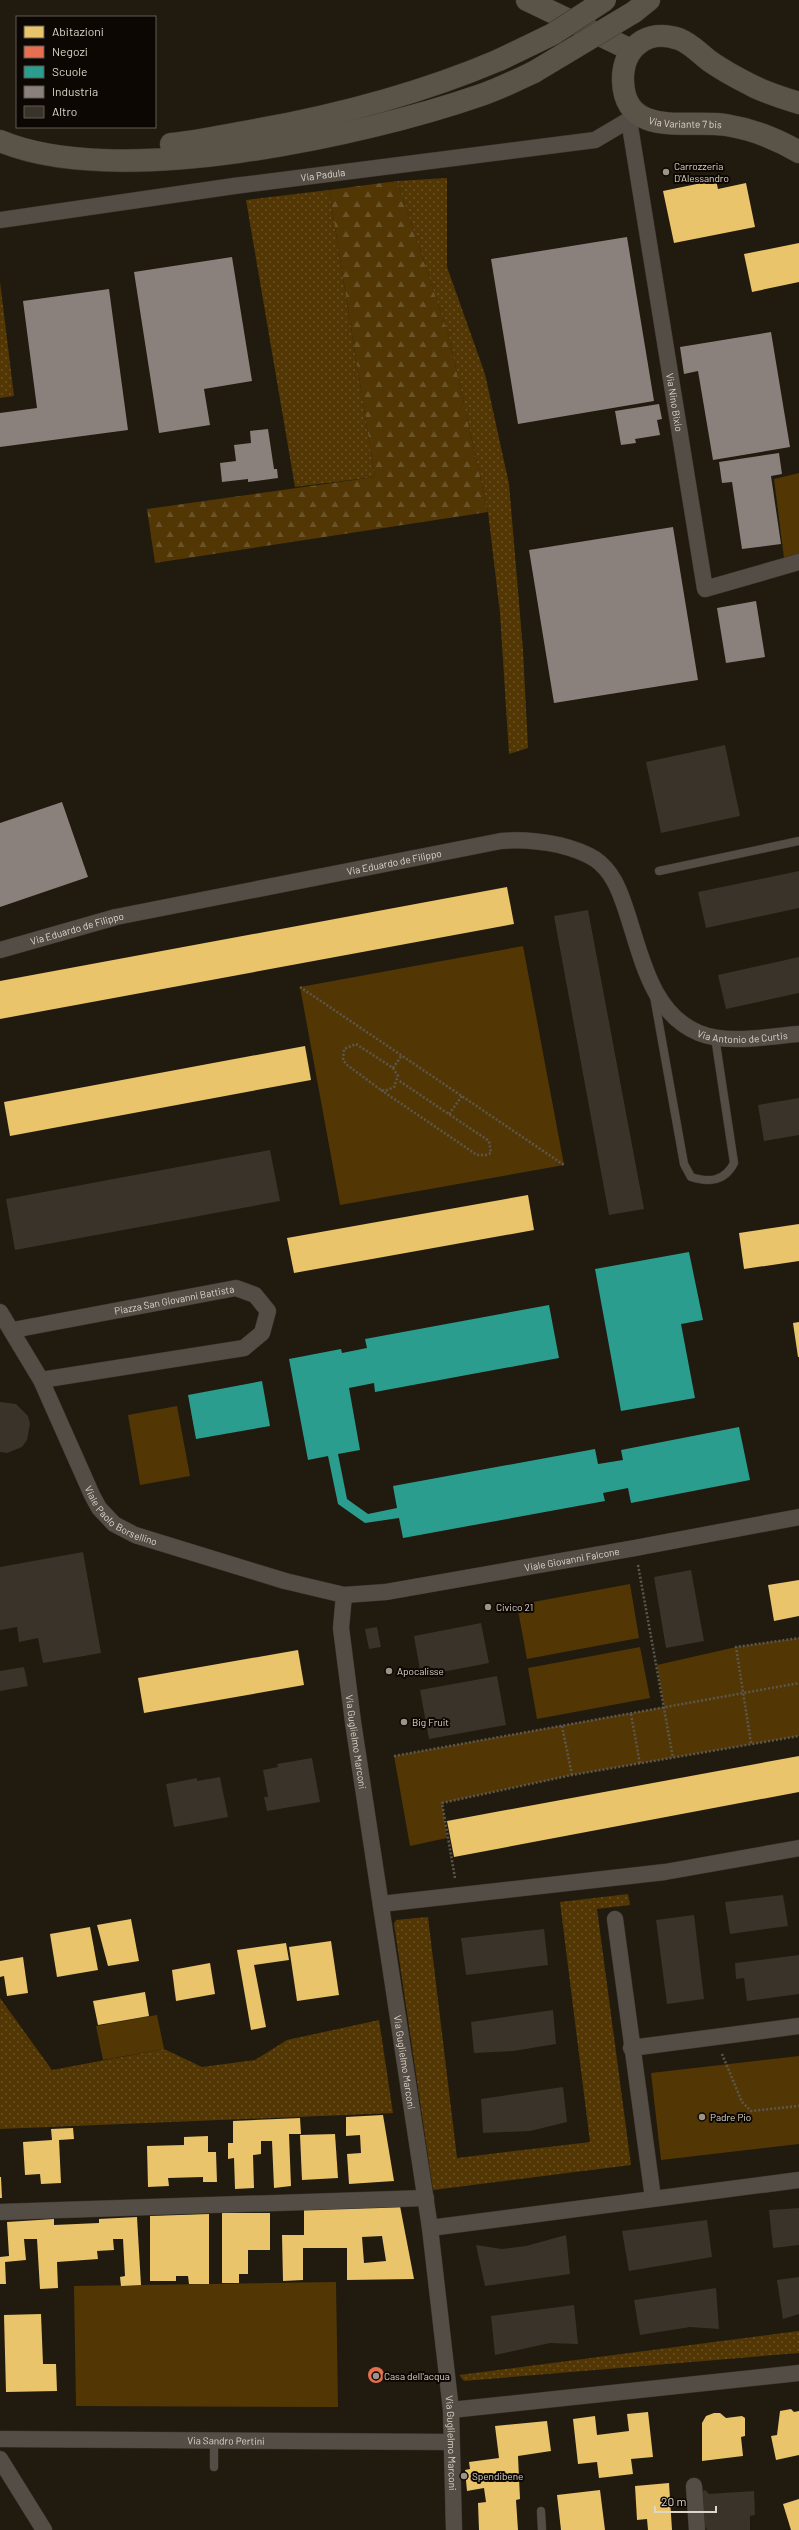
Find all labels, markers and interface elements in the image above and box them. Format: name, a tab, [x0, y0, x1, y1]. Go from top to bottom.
legend	[16, 16, 156, 128]
text: Abitazioni	[52, 24, 104, 38]
text: Negozi	[52, 44, 88, 58]
text: Scuole	[52, 64, 87, 78]
text: Industria	[52, 84, 98, 98]
text: Altro	[52, 104, 77, 118]
street label: Via Variante 7 bis	[647, 114, 723, 130]
place label: Carrozzeria D'Alessandro	[674, 160, 729, 184]
street label: Via Padula	[300, 166, 346, 183]
marker: Carrozzeria D'Alessandro	[661, 167, 671, 177]
street label: Via Nino Bixio	[664, 372, 685, 433]
street label: Via Eduardo de Filippo	[346, 847, 443, 877]
street label: Via Eduardo de Filippo	[29, 910, 125, 947]
street label: Via Antonio de Curtis	[696, 1027, 788, 1045]
street label: Piazza San Giovanni Battista	[113, 1282, 235, 1317]
street label: Viale Paolo Borsellino	[83, 1484, 159, 1547]
street label: Viale Giovanni Falcone	[523, 1545, 620, 1573]
place label: Civico 21	[496, 1601, 533, 1613]
marker: Civico 21	[483, 1602, 493, 1612]
place label: Apocalisse	[397, 1665, 444, 1677]
marker: Apocalisse	[384, 1666, 394, 1676]
street label: Via Guglielmo Marconi	[344, 1694, 369, 1790]
place label: Big Fruit	[412, 1716, 449, 1728]
marker: Big Fruit	[399, 1717, 409, 1727]
street label: Via Guglielmo Marconi	[392, 2014, 418, 2110]
place label: Padre Pio	[710, 2111, 751, 2123]
marker: Padre Pio	[697, 2112, 707, 2122]
place label: Casa dell'acqua	[384, 2370, 450, 2382]
marker: Casa dell'acqua	[371, 2371, 381, 2381]
street label: Via Guglielmo Marconi	[443, 2395, 459, 2491]
street label: Via Sandro Pertini	[187, 2434, 265, 2447]
place label: Spendibene	[472, 2470, 523, 2482]
marker: Spendibene	[459, 2471, 469, 2481]
scale bar	[655, 2488, 716, 2514]
text: 20 m	[661, 2494, 687, 2508]

